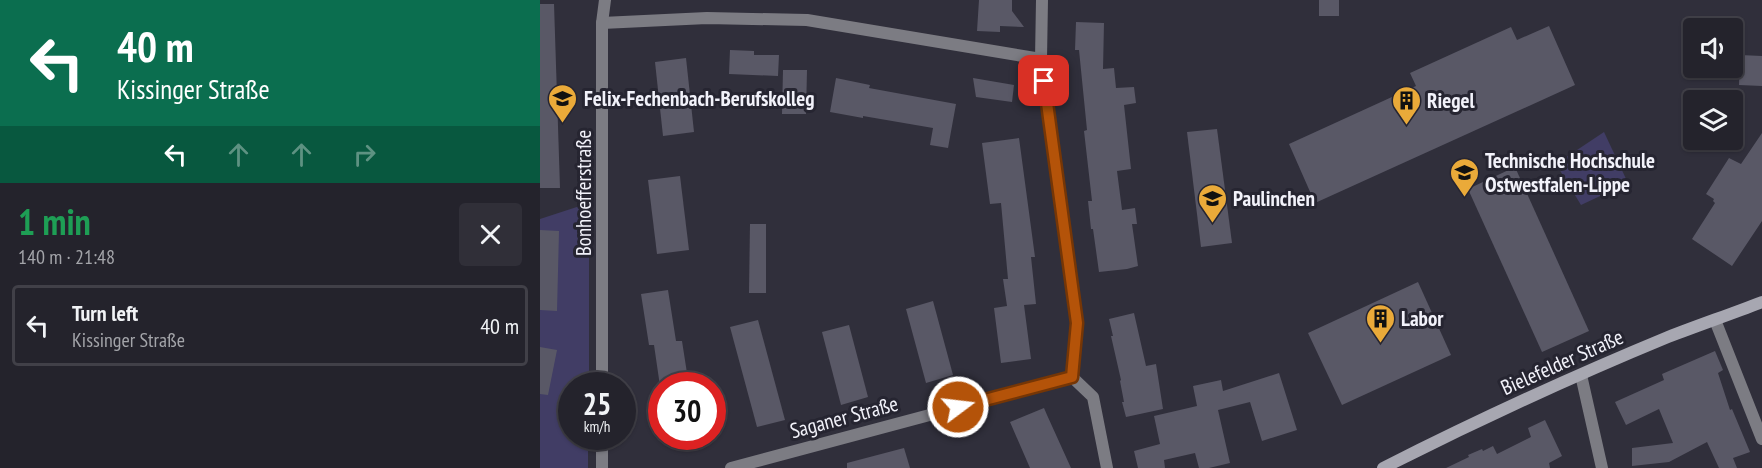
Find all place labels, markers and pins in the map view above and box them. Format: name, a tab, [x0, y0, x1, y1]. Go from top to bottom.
pin	[1018, 55, 1069, 106]
school or university icon: Felix-Fechenbach-Berufskolleg	[547, 82, 579, 124]
building icon: Riegel	[1390, 84, 1422, 126]
place label: Felix-Fechenbach-Berufskolleg	[584, 85, 815, 112]
place label: Riegel	[1427, 87, 1476, 114]
place label: Technische Hochschule Ostwestfalen-Lippe	[1485, 147, 1655, 198]
school or university icon: Technische Hochschule Ostwestfalen-Lippe	[1448, 156, 1480, 198]
school or university icon: Paulinchen	[1196, 182, 1228, 224]
place label: Paulinchen	[1233, 185, 1315, 212]
building icon: Labor	[1364, 302, 1396, 344]
place label: Labor	[1401, 305, 1444, 332]

